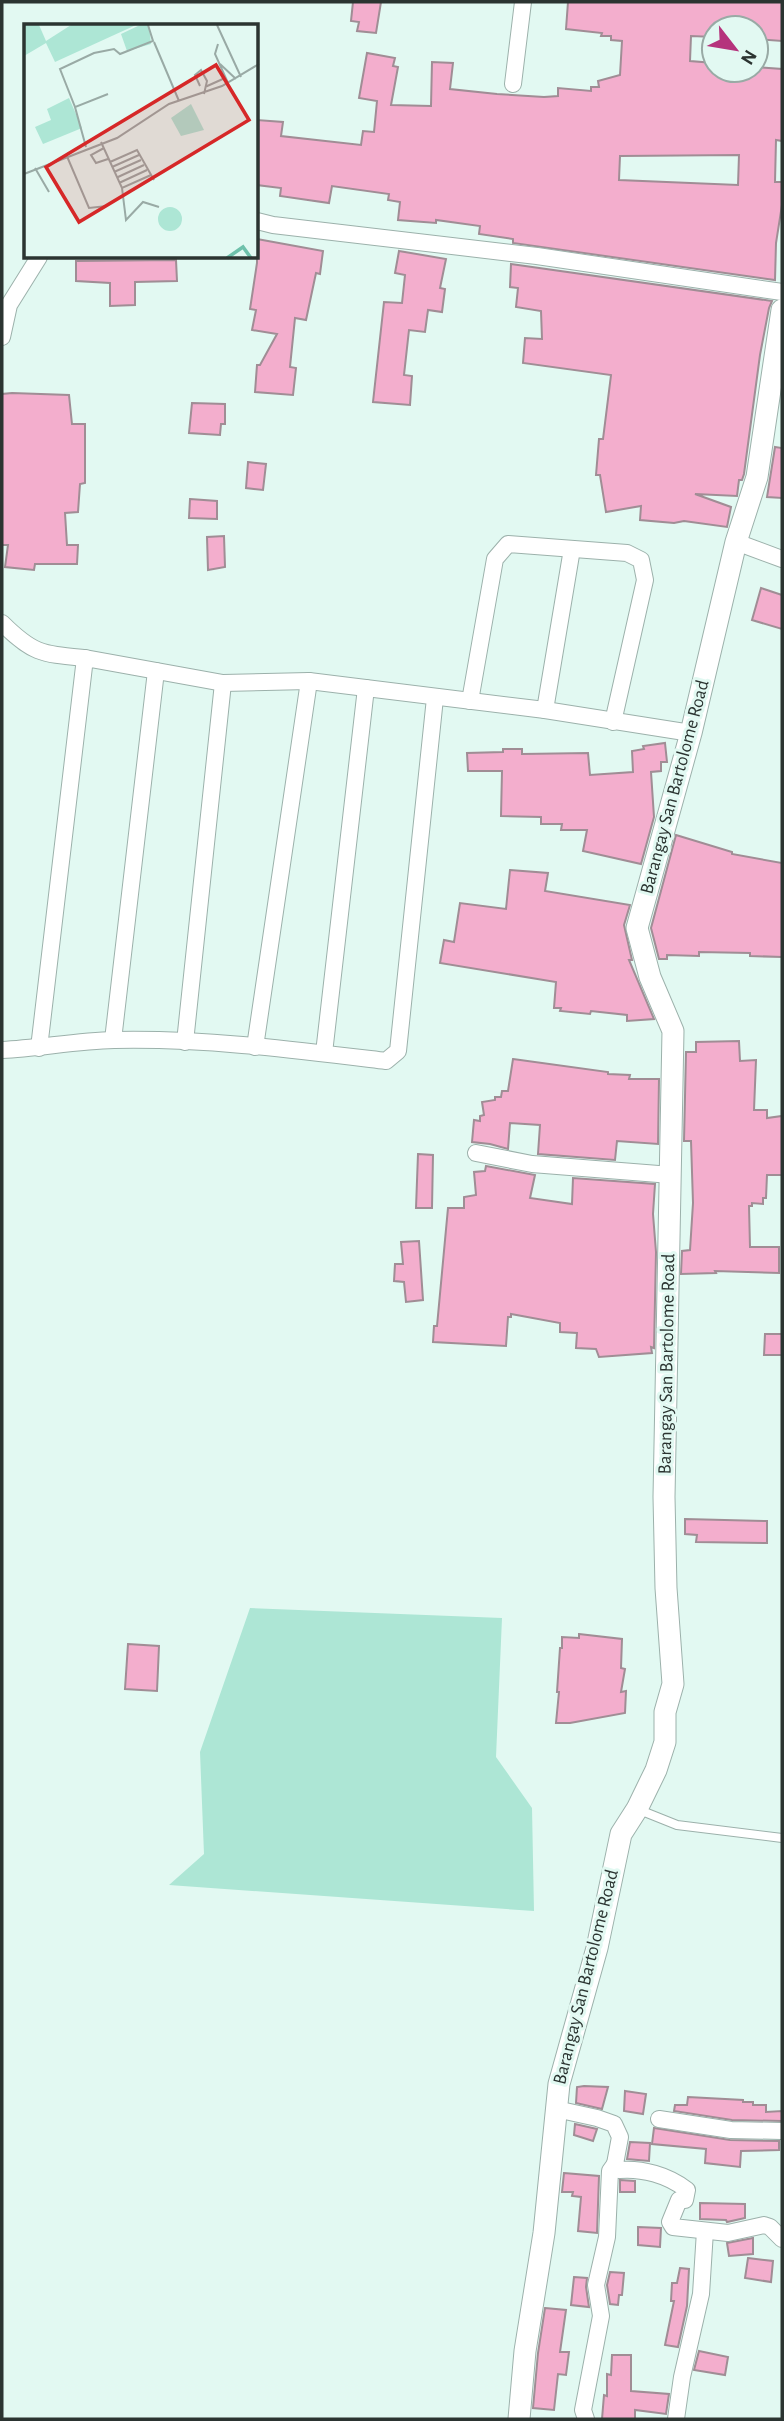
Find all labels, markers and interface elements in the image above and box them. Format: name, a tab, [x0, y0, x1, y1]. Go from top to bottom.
north arrow	[700, 14, 770, 84]
inset map	[24, 24, 259, 259]
text: N	[737, 46, 760, 68]
street label: Barangay San Bartolome Road	[637, 678, 713, 896]
street label: Barangay San Bartolome Road	[656, 1253, 678, 1475]
street label: Barangay San Bartolome Road	[550, 1867, 622, 2086]

